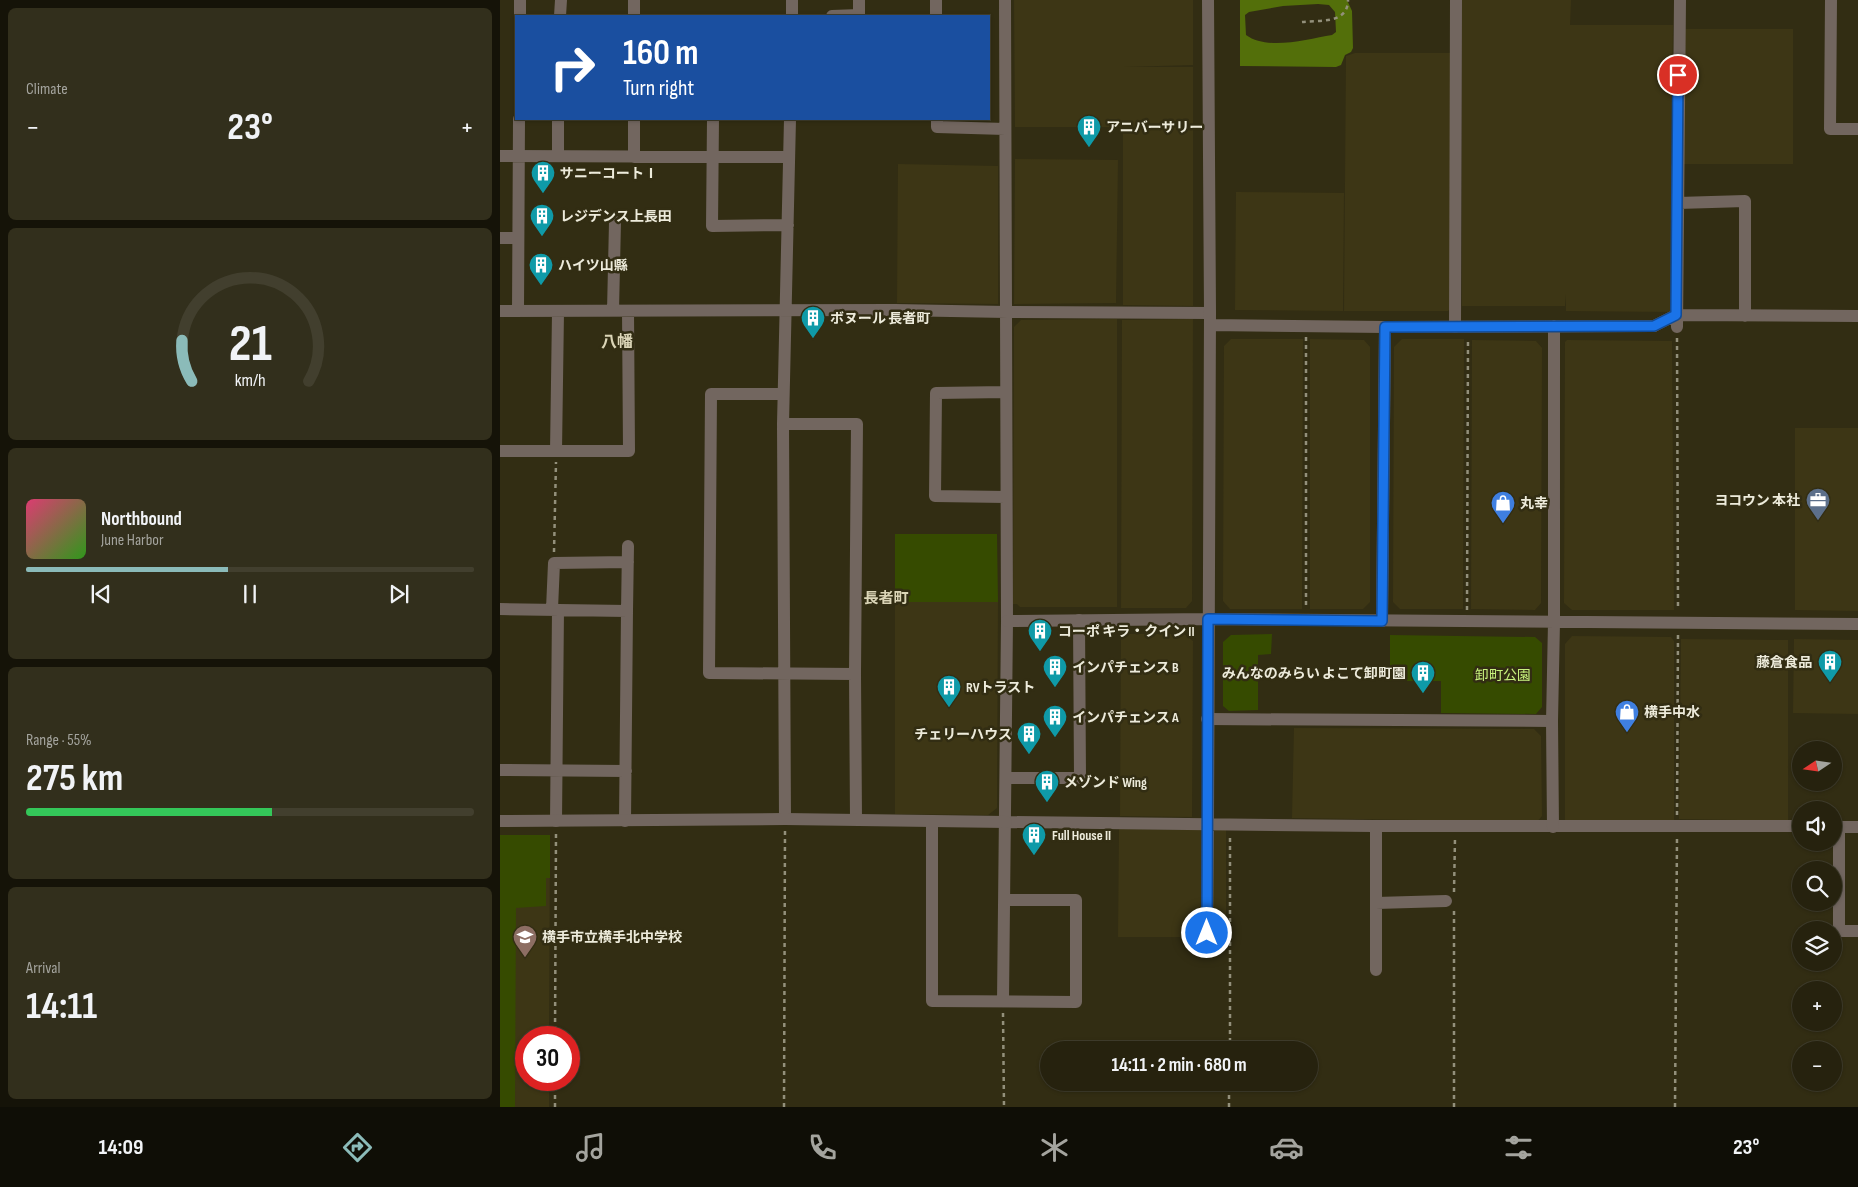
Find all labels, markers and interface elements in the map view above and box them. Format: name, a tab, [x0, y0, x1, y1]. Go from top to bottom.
text: 160 m	[623, 32, 699, 75]
icon: right	[540, 35, 605, 100]
pin	[1657, 54, 1699, 96]
icon: arrive	[1664, 61, 1692, 89]
text: Turn right	[623, 75, 694, 102]
text: Climate	[26, 80, 68, 99]
text: 23°	[227, 105, 273, 150]
text: −	[26, 111, 40, 144]
text: +	[460, 111, 474, 144]
building icon: アニバーサリー	[1076, 114, 1102, 148]
place label: アニバーサリー	[1106, 119, 1203, 136]
building icon: サニーコートⅠ	[530, 160, 556, 194]
place label: サニーコートⅠ	[560, 165, 658, 182]
building icon: レジデンス上長田	[529, 203, 555, 237]
place label: レジデンス上長田	[560, 208, 672, 225]
building icon: ハイツ山縣	[528, 252, 554, 286]
place label: ハイツ山縣	[558, 257, 628, 274]
building icon: ボヌール 長者町	[800, 305, 826, 339]
place label: ボヌール 長者町	[830, 310, 930, 327]
text: 21	[228, 313, 272, 376]
district label: 八幡	[601, 333, 633, 352]
text: km/h	[235, 370, 265, 391]
office icon: ヨコウン 本社	[1805, 487, 1831, 521]
shop icon: 丸幸	[1490, 490, 1516, 524]
place label: ヨコウン 本社	[1714, 492, 1800, 509]
place label: 丸幸	[1520, 495, 1548, 512]
text: Northbound	[101, 508, 182, 531]
text: June Harbor	[101, 531, 164, 550]
icon: previous	[87, 580, 115, 608]
icon: pause	[236, 580, 264, 608]
icon: next	[385, 580, 413, 608]
district label: 長者町	[863, 589, 909, 608]
building icon: コーポ キラ・クイン II	[1027, 618, 1053, 652]
place label: コーポ キラ・クイン II	[1058, 623, 1195, 640]
building icon: 藤倉食品	[1817, 649, 1843, 683]
building icon: インパチェンス B	[1042, 654, 1068, 688]
place label: 藤倉食品	[1756, 654, 1812, 671]
place label: インパチェンス B	[1072, 659, 1179, 676]
building icon: みんなのみらい よこて卸町園	[1410, 660, 1436, 694]
place label: みんなのみらい よこて卸町園	[1222, 665, 1406, 682]
park label: 卸町公園	[1475, 667, 1531, 684]
building icon: RVトラスト	[936, 674, 962, 708]
place label: RVトラスト	[966, 679, 1035, 696]
shop icon: 横手中水	[1614, 699, 1640, 733]
building icon: インパチェンス A	[1042, 704, 1068, 738]
place label: 横手中水	[1644, 704, 1700, 721]
place label: インパチェンス A	[1072, 709, 1179, 726]
building icon: チェリーハウス	[1016, 721, 1042, 755]
place label: チェリーハウス	[914, 726, 1012, 743]
text: Range · 55%	[26, 731, 92, 750]
north arrow	[1792, 741, 1842, 791]
map controls	[1792, 741, 1842, 1091]
text: 275 km	[26, 756, 123, 801]
building icon: メゾンド Wing	[1034, 769, 1060, 803]
place label: メゾンド Wing	[1064, 774, 1147, 791]
button: sound	[1792, 801, 1842, 851]
building icon: Full House II	[1021, 822, 1047, 856]
place label: Full House II	[1052, 827, 1111, 844]
button: search	[1792, 861, 1842, 911]
position arrow	[1180, 906, 1232, 958]
button: layers	[1792, 921, 1842, 971]
school or university icon: 横手市立横手北中学校	[512, 924, 538, 958]
place label: 横手市立横手北中学校	[542, 929, 682, 946]
text: Arrival	[26, 959, 60, 978]
button: +	[1792, 981, 1842, 1031]
text: 14:11	[26, 984, 97, 1029]
speed limit sign: 30	[515, 1026, 580, 1091]
button: −	[1792, 1041, 1842, 1091]
text: 14:11 · 2 min · 680 m	[1111, 1054, 1247, 1077]
icon: directions	[340, 1130, 375, 1165]
icon: music	[573, 1130, 608, 1165]
icon: phone	[805, 1130, 840, 1165]
icon: climate	[1037, 1130, 1072, 1165]
icon: car	[1269, 1130, 1304, 1165]
icon: filters	[1501, 1130, 1536, 1165]
text: 14:09	[99, 1134, 143, 1161]
text: 23°	[1733, 1134, 1759, 1161]

